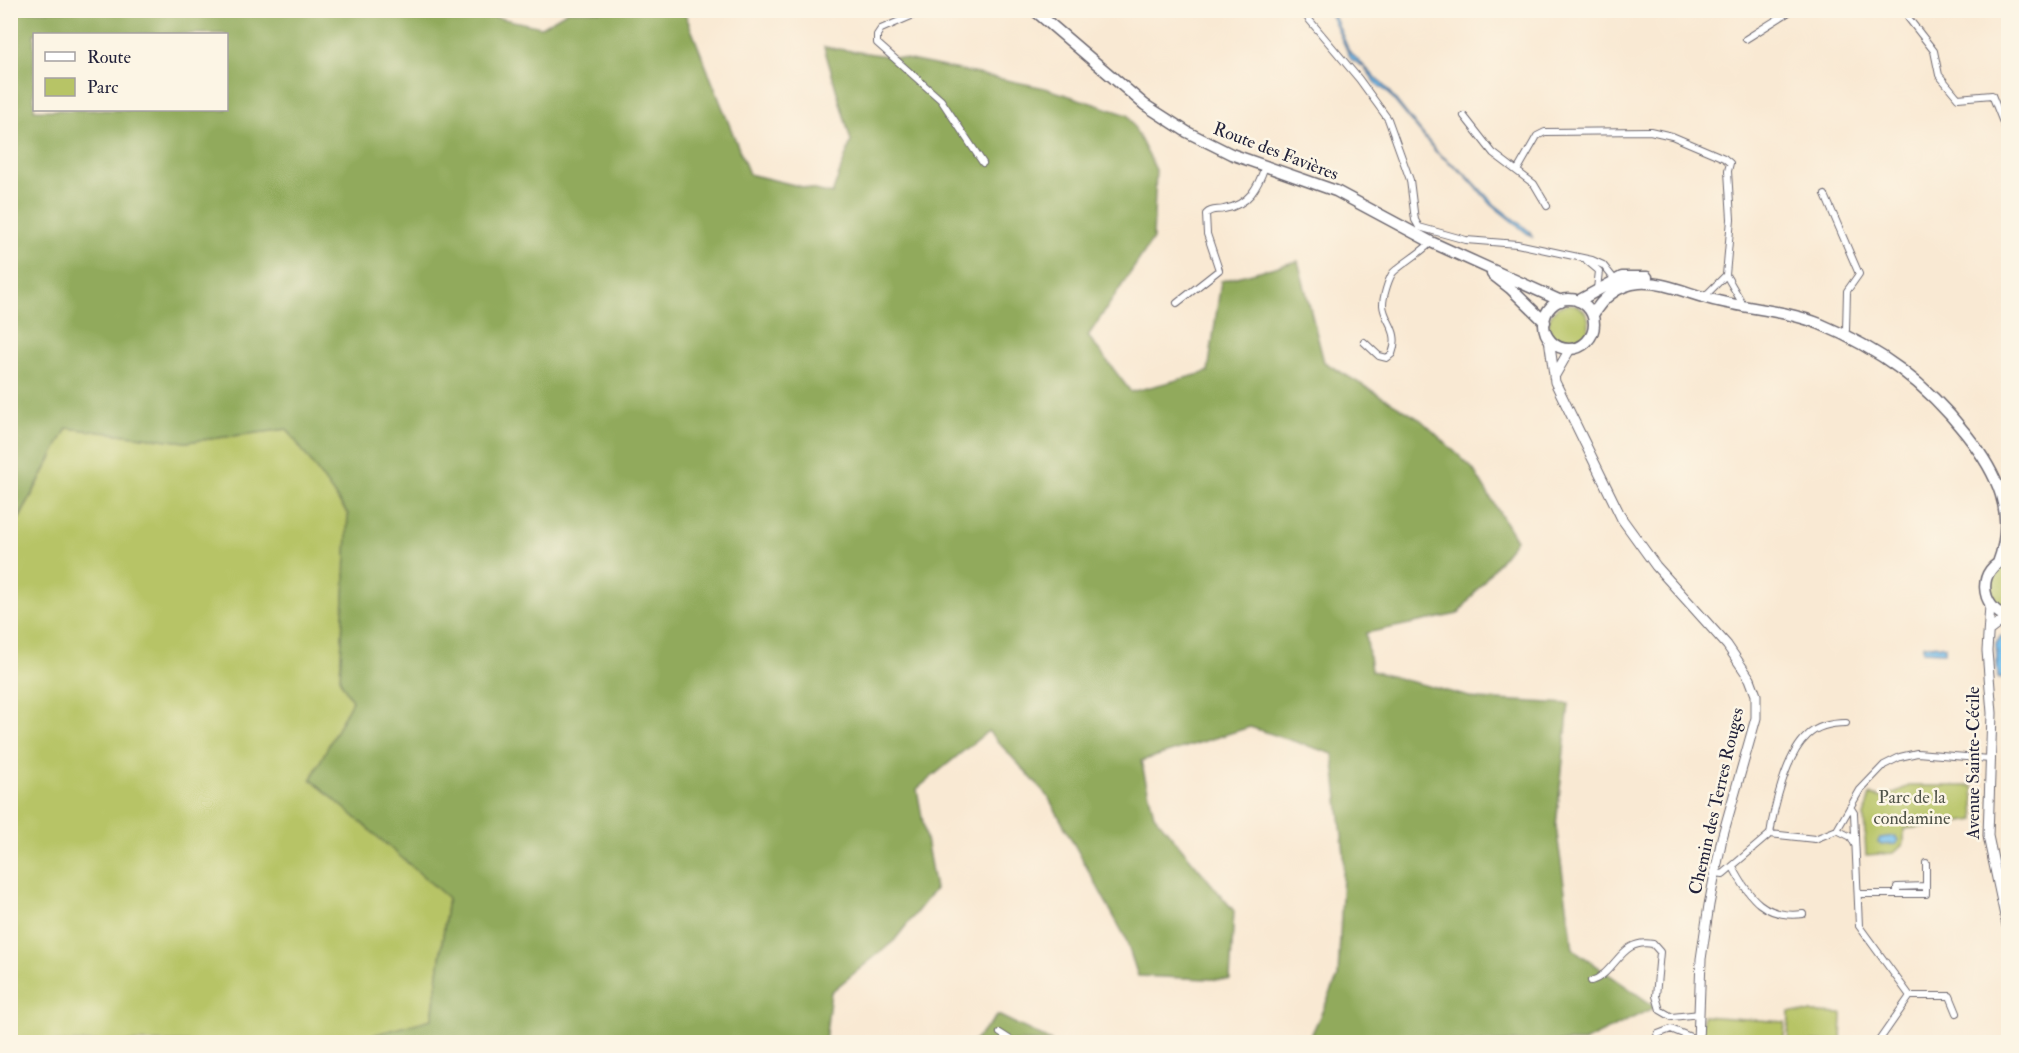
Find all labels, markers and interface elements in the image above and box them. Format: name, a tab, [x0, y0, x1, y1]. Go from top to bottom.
legend	[33, 33, 228, 111]
text: Route	[87, 46, 131, 69]
text: Parc	[87, 76, 118, 99]
street label: Route des Favières	[1210, 117, 1342, 186]
street label: Avenue Sainte-Cécile	[1962, 686, 1985, 841]
street label: Chemin des Terres Rouges	[1684, 705, 1749, 897]
park label: Parc de la condamine	[1874, 786, 1951, 830]

